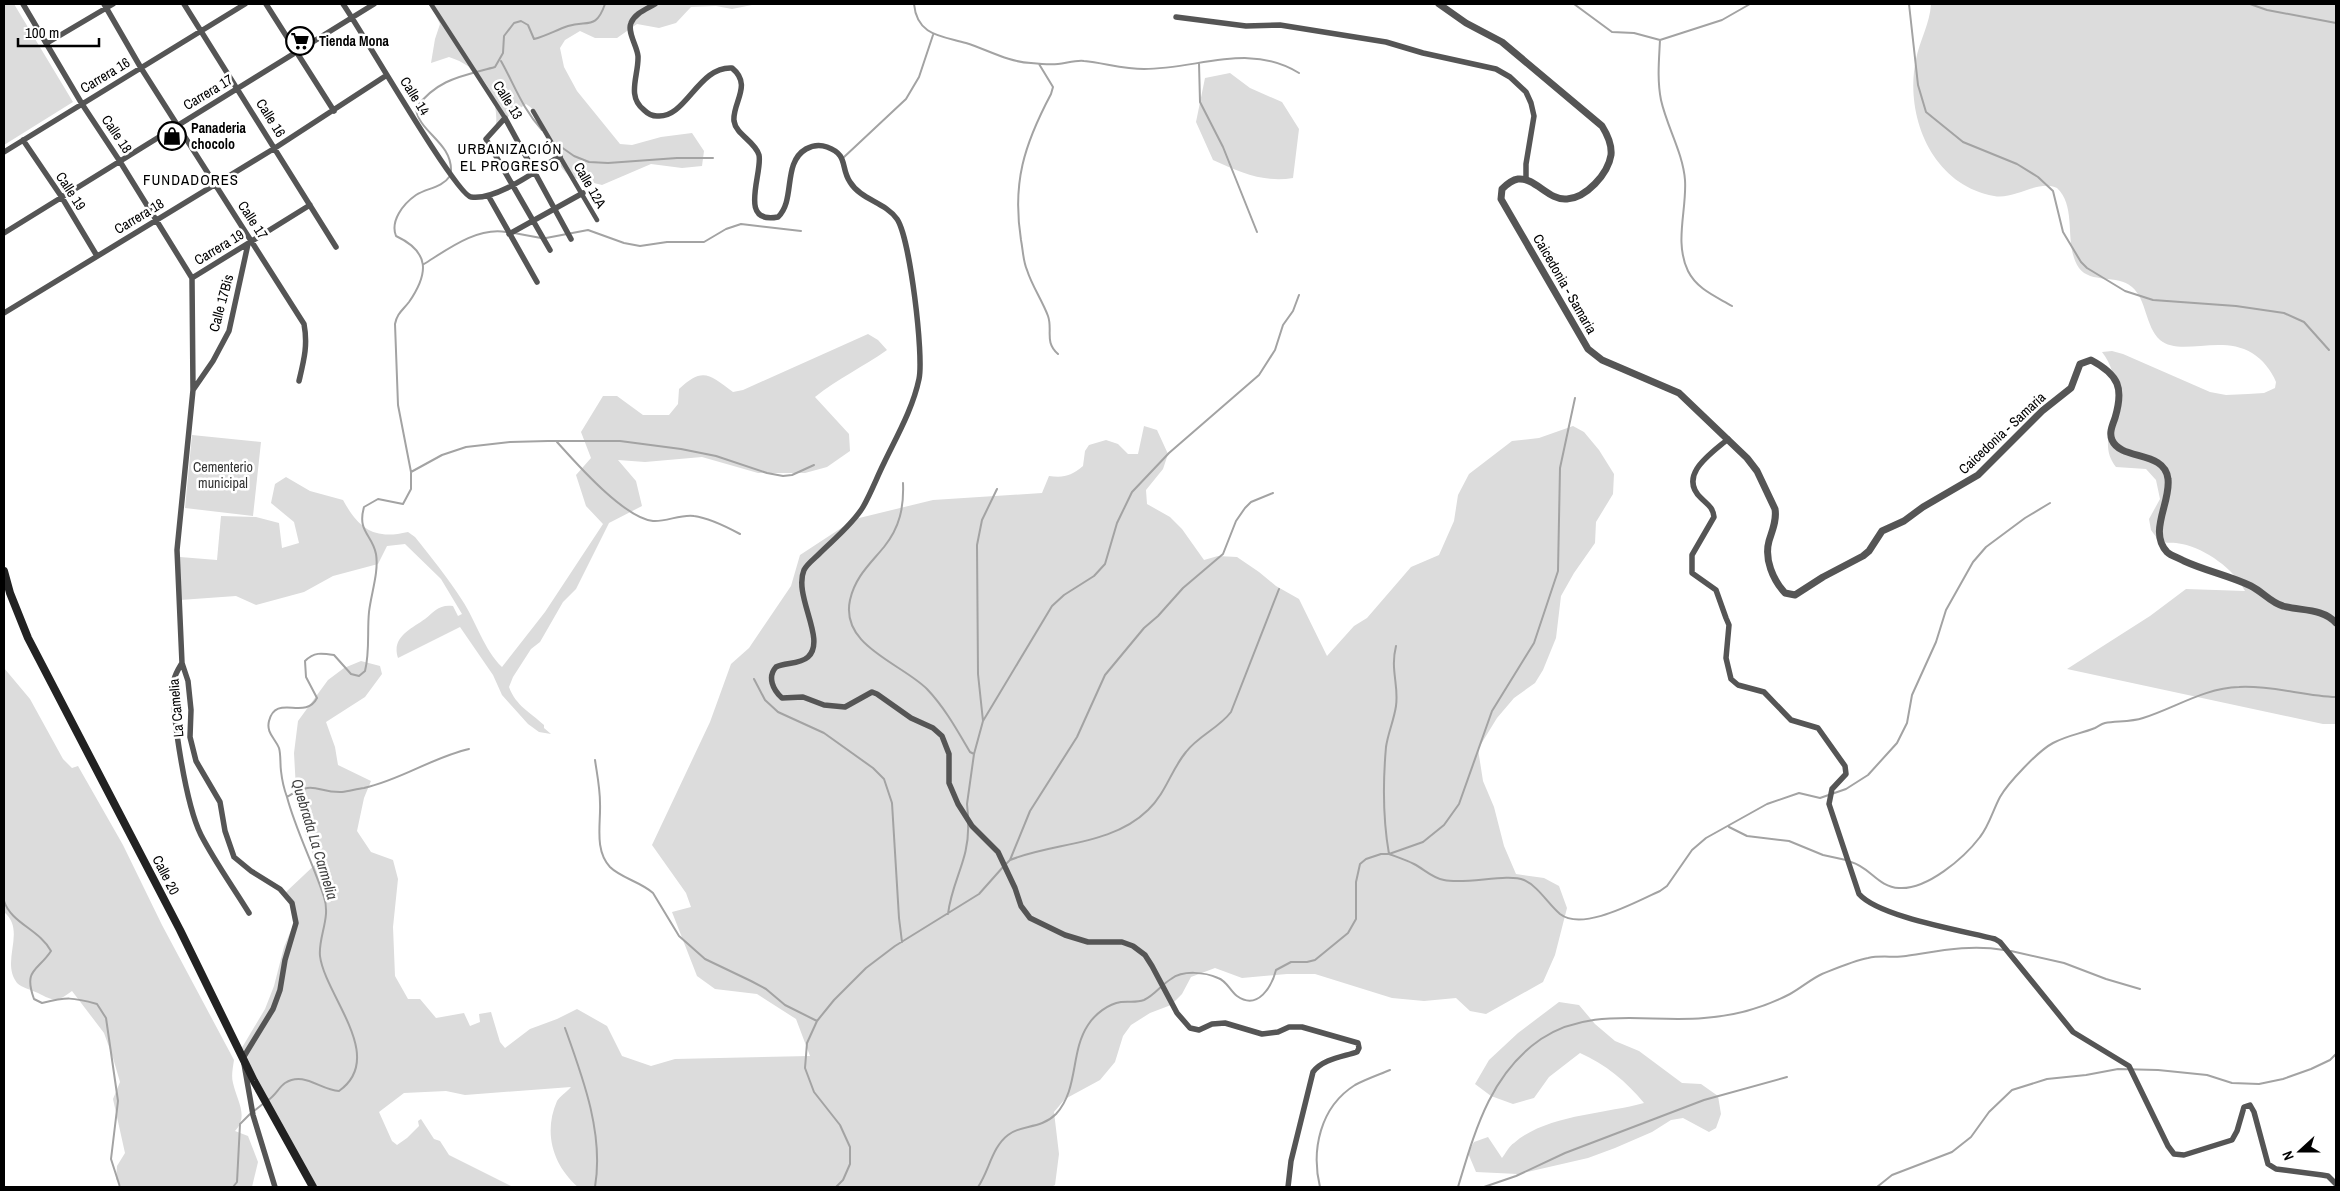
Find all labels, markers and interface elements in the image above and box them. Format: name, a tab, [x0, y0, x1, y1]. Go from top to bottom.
scale bar	[18, 15, 99, 47]
text: 100 m	[25, 22, 59, 43]
supermarket icon: Tienda Mona	[285, 26, 315, 56]
place label: Tienda Mona	[319, 32, 390, 50]
street label: Carrera 16	[77, 53, 133, 97]
street label: Carrera 17	[180, 70, 236, 114]
street label: Calle 14	[396, 73, 434, 119]
street label: Calle 13	[489, 77, 527, 123]
street label: Calle 16	[252, 95, 290, 141]
street label: Calle 18	[98, 112, 136, 156]
place label: Panaderia chocolo	[191, 119, 246, 153]
shop icon: Panaderia chocolo	[157, 121, 187, 151]
district label: URBANIZACIÓN EL PROGRESO	[458, 138, 562, 176]
street label: Calle 12A	[570, 159, 610, 211]
street label: Calle 19	[52, 168, 90, 214]
district label: FUNDADORES	[143, 169, 239, 190]
street label: Carrera 18	[111, 194, 167, 238]
street label: Calle 17	[234, 197, 272, 243]
street label: Carrera 19	[191, 225, 247, 269]
street label: Caicedonia - Samaria	[1529, 231, 1601, 338]
street label: Calle 17Bis	[205, 272, 237, 334]
street label: Caicedonia - Samaria	[1955, 388, 2050, 478]
park label: Cementerio municipal	[193, 458, 253, 492]
street label: La Camelia	[164, 677, 188, 738]
water label: Quebrada La Carmelia	[287, 776, 343, 902]
street label: Calle 20	[148, 852, 184, 898]
north arrow	[2275, 1126, 2325, 1176]
text: N	[2278, 1149, 2298, 1163]

